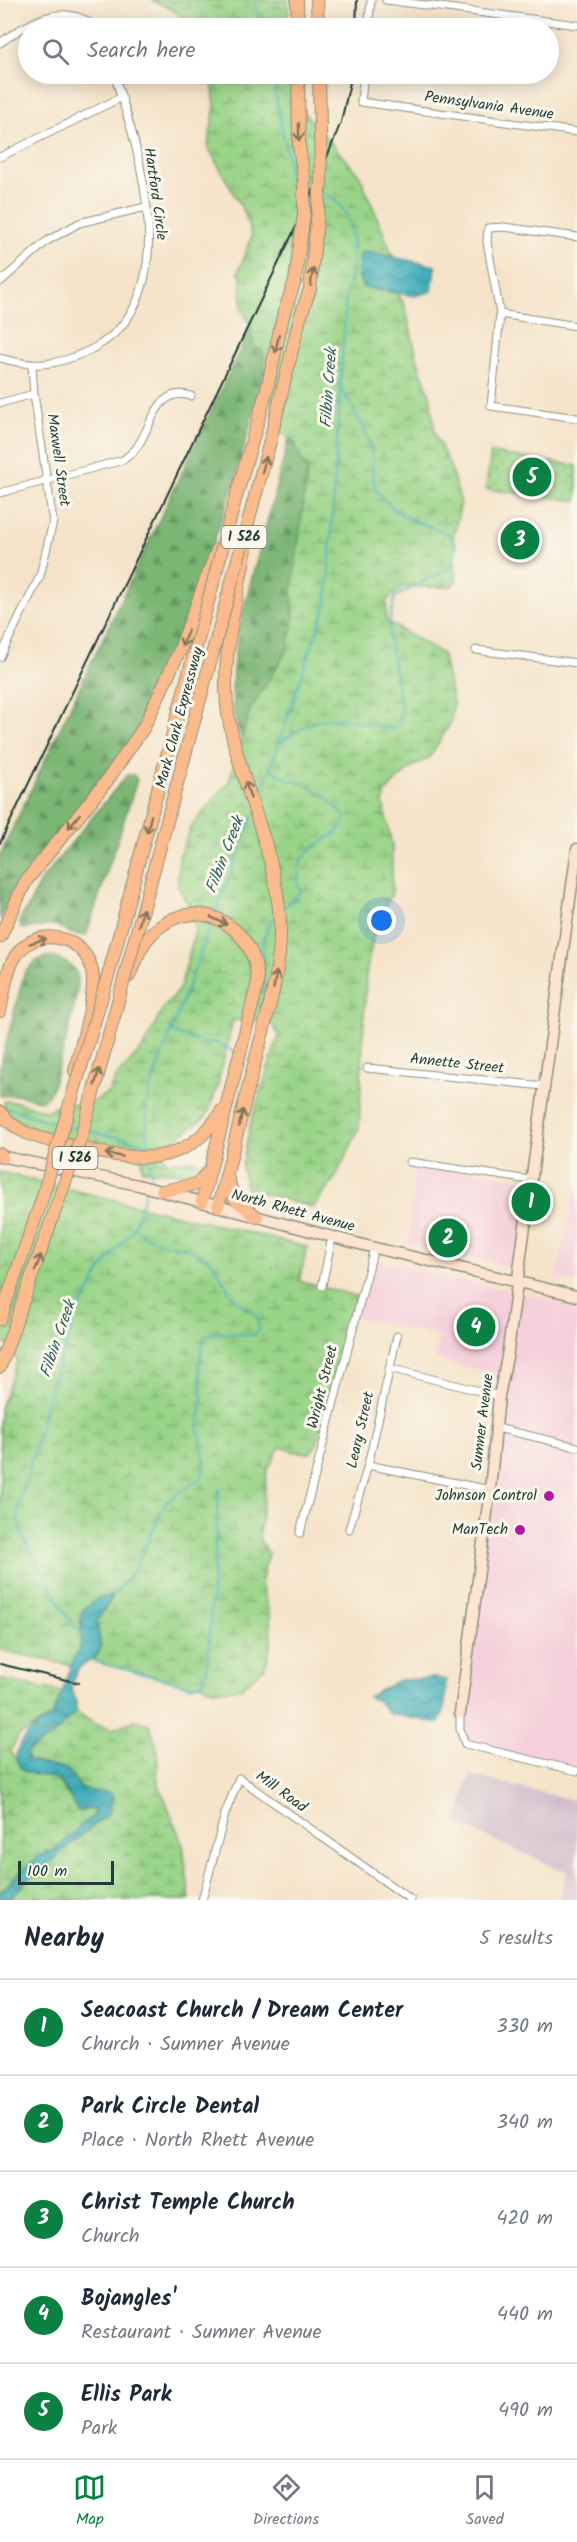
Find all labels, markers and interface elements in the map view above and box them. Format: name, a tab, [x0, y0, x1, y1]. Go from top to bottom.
search box	[18, 18, 559, 84]
text: Search here	[87, 34, 195, 69]
icon: search	[39, 35, 72, 68]
street label: Pennsylvania Avenue	[423, 85, 555, 127]
one-way arrow	[293, 121, 305, 141]
street label: Hartford Circle	[137, 146, 173, 242]
one-way arrow	[307, 267, 318, 287]
one-way arrow	[271, 334, 282, 354]
water label: Filbin Creek	[314, 345, 344, 429]
street label: Maxwell Street	[40, 412, 76, 508]
pin: 5	[512, 454, 552, 500]
one-way arrow	[258, 456, 270, 475]
pin: 3	[500, 518, 540, 562]
road number: I 526	[222, 526, 266, 548]
one-way arrow	[178, 628, 189, 646]
street label: Mark Clark Expressway	[150, 644, 211, 791]
one-way arrow	[242, 781, 253, 800]
water label: Filbin Creek	[199, 811, 252, 897]
one-way arrow	[67, 813, 80, 829]
one-way arrow	[143, 814, 155, 833]
your location	[367, 906, 396, 935]
one-way arrow	[136, 908, 148, 927]
one-way arrow	[210, 915, 228, 927]
one-way arrow	[28, 935, 47, 946]
one-way arrow	[270, 971, 281, 990]
street label: Annette Street	[409, 1047, 505, 1081]
one-way arrow	[92, 1068, 104, 1087]
one-way arrow	[235, 1109, 247, 1128]
road number: I 526	[52, 1147, 98, 1169]
one-way arrow	[104, 1149, 124, 1160]
pin: 1	[512, 1180, 550, 1224]
street label: North Rhett Avenue	[228, 1183, 358, 1239]
pin: 2	[428, 1216, 468, 1260]
one-way arrow	[33, 1254, 44, 1273]
water label: Filbin Creek	[33, 1295, 84, 1381]
pin: 4	[456, 1304, 496, 1350]
street label: Wright Street	[301, 1343, 345, 1431]
street label: Sumner Avenue	[465, 1372, 501, 1472]
street label: Leary Street	[341, 1389, 382, 1471]
place label: Johnson Control	[435, 1484, 537, 1508]
marker: Johnson Control	[542, 1489, 556, 1503]
place label: ManTech	[452, 1518, 508, 1542]
marker: ManTech	[513, 1523, 527, 1537]
street label: Mill Road	[250, 1765, 312, 1819]
scale bar	[18, 1858, 114, 1886]
text: 100 m	[27, 1859, 67, 1884]
text: Nearby	[24, 1918, 104, 1960]
text: 5 results	[479, 1923, 553, 1955]
text: Seacoast Church / Dream Center	[81, 1994, 403, 2029]
text: 1	[40, 2011, 47, 2043]
text: 330 m	[496, 2011, 553, 2043]
text: Church · Sumner Avenue	[81, 2029, 290, 2061]
text: Park Circle Dental	[81, 2090, 259, 2125]
text: 2	[38, 2107, 49, 2139]
text: 340 m	[497, 2107, 553, 2139]
text: Place · North Rhett Avenue	[81, 2125, 314, 2157]
text: Christ Temple Church	[81, 2186, 295, 2221]
text: 3	[38, 2203, 49, 2235]
text: 420 m	[496, 2203, 553, 2235]
text: Church	[81, 2221, 140, 2253]
text: Bojangles'	[81, 2282, 176, 2317]
text: 4	[38, 2299, 49, 2331]
text: 440 m	[497, 2299, 553, 2331]
text: Restaurant · Sumner Avenue	[81, 2317, 321, 2349]
text: Ellis Park	[81, 2378, 171, 2413]
text: 5	[38, 2395, 49, 2427]
text: 490 m	[498, 2395, 553, 2427]
text: Park	[81, 2413, 117, 2445]
tab: Map	[73, 2471, 106, 2532]
tab: Directions	[253, 2471, 319, 2532]
tab: Saved	[466, 2471, 504, 2532]

